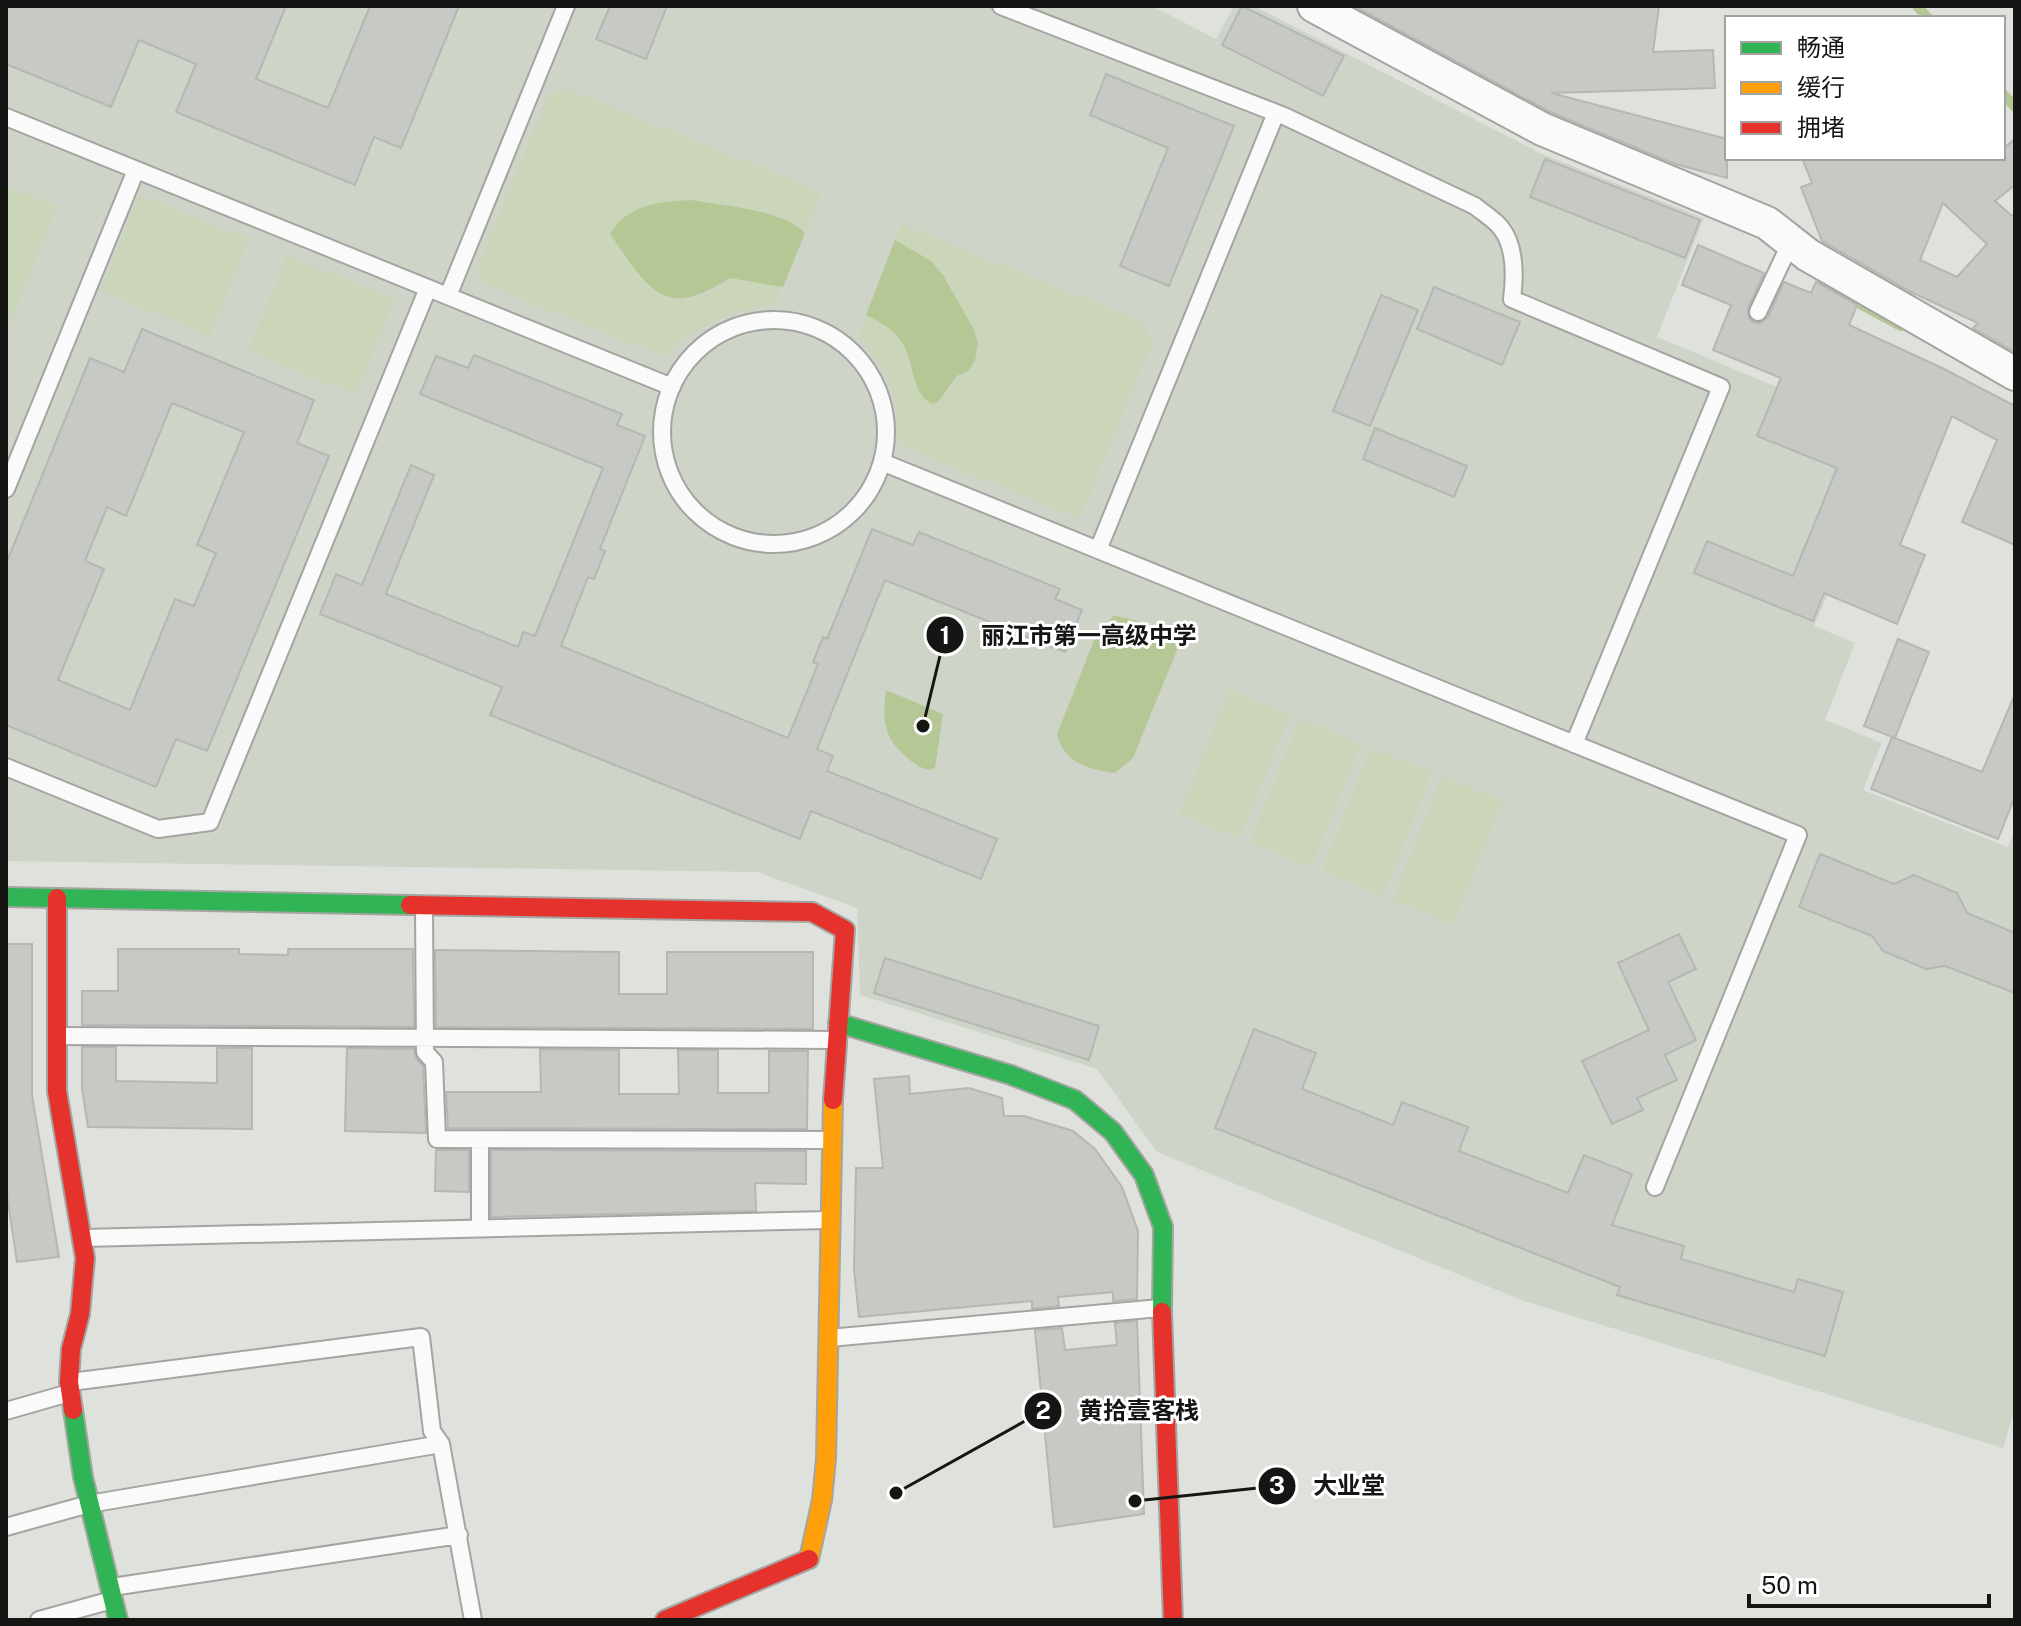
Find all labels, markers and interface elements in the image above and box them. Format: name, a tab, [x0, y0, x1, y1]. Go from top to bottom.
legend	[1725, 16, 2005, 160]
text: 畅通	[1797, 33, 1845, 61]
text: 缓行	[1797, 73, 1845, 101]
text: 拥堵	[1797, 113, 1845, 141]
callout: 丽江市第一高级中学	[925, 611, 1213, 659]
text: 1	[940, 621, 950, 649]
text: 丽江市第一高级中学	[981, 621, 1197, 649]
callout: 黄拾壹客栈	[1023, 1387, 1215, 1435]
text: 2	[1035, 1396, 1051, 1424]
text: 黄拾壹客栈	[1079, 1396, 1199, 1424]
callout: 大业堂	[1257, 1462, 1401, 1510]
text: 3	[1269, 1471, 1285, 1499]
text: 大业堂	[1313, 1471, 1385, 1499]
scale bar	[1749, 1558, 1989, 1608]
text: 50 m	[1761, 1571, 1818, 1599]

